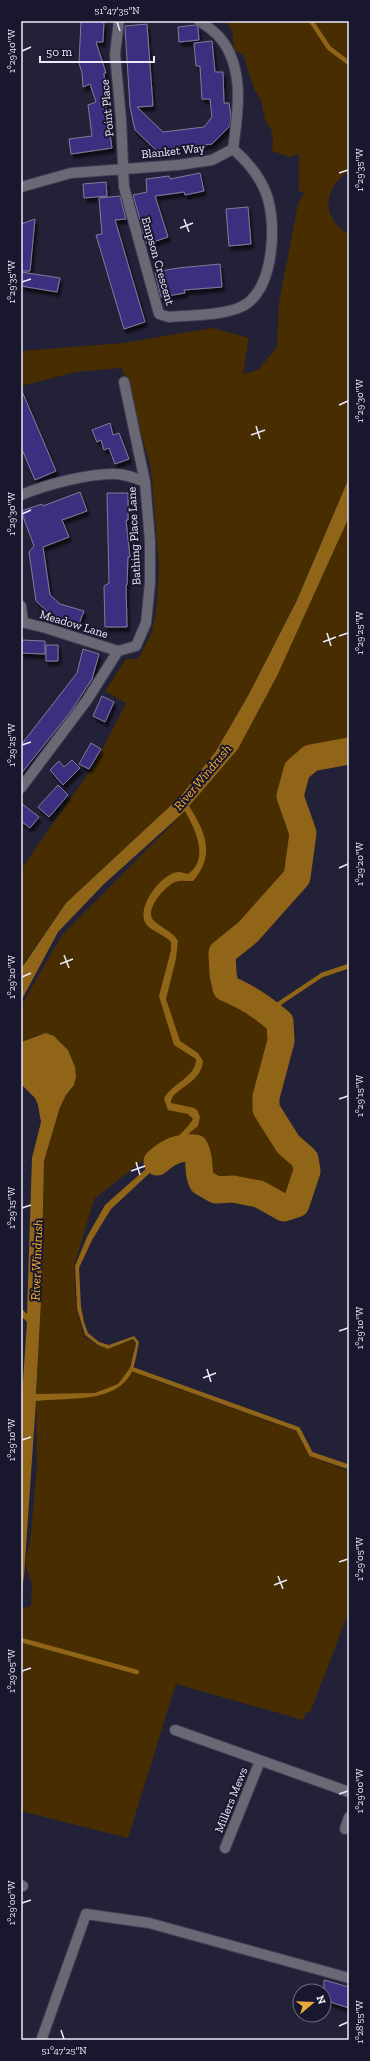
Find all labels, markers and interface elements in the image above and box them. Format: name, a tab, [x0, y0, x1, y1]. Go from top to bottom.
text: 51°47'35"N	[94, 5, 140, 17]
text: 1°29'40"W	[6, 28, 18, 73]
scale bar	[40, 38, 154, 64]
text: 50 m	[46, 45, 73, 59]
street label: Point Place	[98, 79, 116, 137]
street label: Blanket Way	[141, 141, 206, 161]
text: 1°29'35"W	[354, 148, 366, 192]
street label: Empson Crescent	[139, 215, 177, 307]
text: 1°29'35"W	[6, 260, 18, 304]
text: 1°29'30"W	[354, 379, 366, 423]
street label: Bathing Place Lane	[124, 486, 144, 585]
text: 1°29'30"W	[6, 492, 18, 536]
street label: Meadow Lane	[38, 607, 110, 641]
text: 1°29'25"W	[354, 611, 366, 655]
text: 1°29'25"W	[6, 723, 18, 767]
water label: River Windrush	[171, 741, 234, 813]
text: 1°29'20"W	[354, 841, 366, 886]
text: 1°29'20"W	[6, 954, 18, 999]
text: 1°29'15"W	[354, 1074, 366, 1117]
text: 1°29'15"W	[6, 1186, 18, 1229]
water label: River Windrush	[28, 1219, 45, 1301]
text: 1°29'10"W	[354, 1306, 366, 1349]
text: 1°29'10"W	[6, 1418, 18, 1461]
text: 1°29'05"W	[354, 1536, 366, 1581]
text: 1°29'05"W	[6, 1648, 18, 1693]
street label: Millers Mews	[212, 1765, 250, 1835]
text: 1°29'00"W	[354, 1768, 366, 1813]
text: 1°29'00"W	[6, 1880, 18, 1925]
north arrow	[292, 1983, 332, 2023]
text: N	[313, 1994, 329, 2007]
text: 1°28'55"W	[354, 2000, 366, 2044]
text: 51°47'25"N	[41, 2045, 87, 2057]

